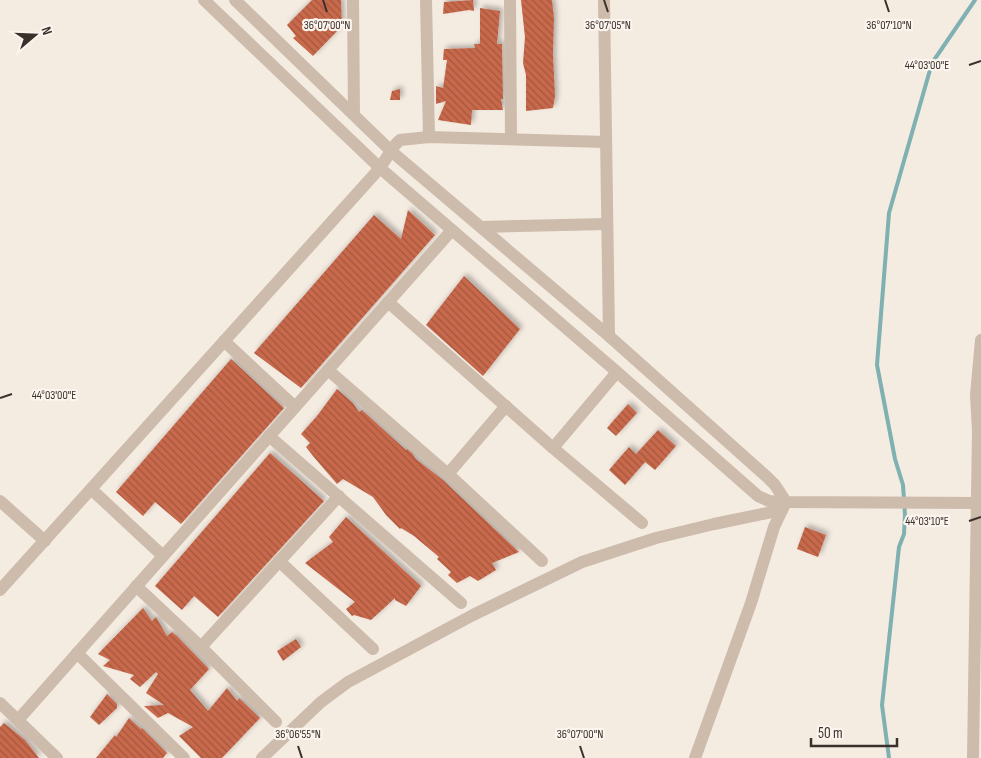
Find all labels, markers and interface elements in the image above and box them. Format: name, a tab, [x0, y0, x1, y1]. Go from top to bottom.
north arrow	[10, 10, 60, 60]
text: 36°07'00"N	[304, 18, 350, 33]
text: 36°07'05"N	[585, 18, 631, 33]
text: 36°07'10"N	[866, 18, 912, 33]
text: N	[38, 25, 56, 37]
text: 44°03'00"E	[905, 58, 949, 73]
text: 44°03'00"E	[32, 388, 76, 403]
text: 44°03'10"E	[905, 514, 949, 529]
scale bar	[811, 716, 897, 748]
text: 50 m	[818, 724, 843, 743]
text: 36°06'55"N	[275, 727, 321, 742]
text: 36°07'00"N	[557, 727, 603, 742]

